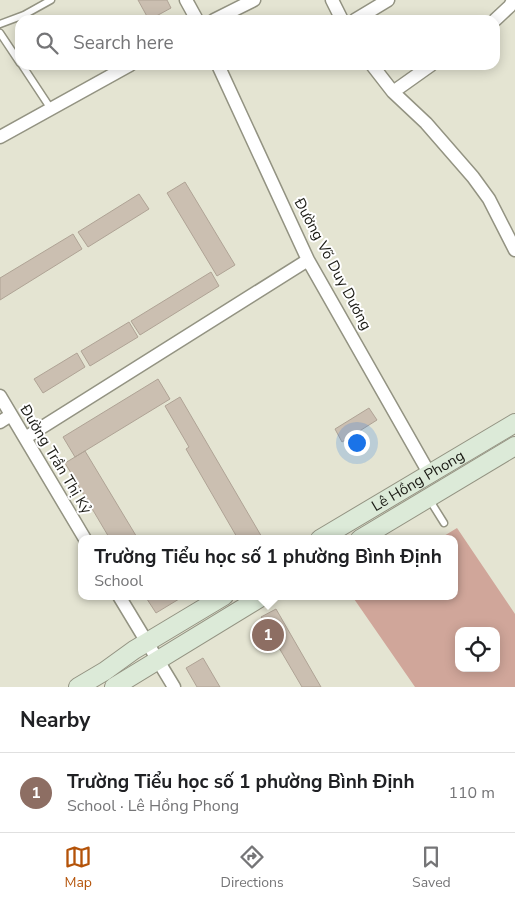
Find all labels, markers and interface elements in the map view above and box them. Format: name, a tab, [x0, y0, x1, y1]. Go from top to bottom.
search box	[15, 15, 500, 70]
icon: search	[33, 29, 61, 57]
text: Search here	[73, 30, 174, 56]
street label: Đường Võ Duy Dương	[289, 194, 376, 334]
street label: Đường Trần Thị Kỷ	[15, 400, 97, 518]
your location	[344, 430, 370, 456]
street label: Lê Hồng Phong	[368, 445, 468, 516]
popup	[78, 535, 458, 600]
text: Trường Tiểu học số 1 phường Bình Định	[94, 544, 442, 570]
text: School	[94, 570, 143, 592]
pin: 1	[252, 616, 284, 654]
map controls	[455, 627, 500, 672]
button: locate	[455, 627, 500, 672]
text: Nearby	[20, 706, 90, 734]
text: Trường Tiểu học số 1 phường Bình Định	[67, 769, 415, 795]
text: 1	[31, 782, 41, 804]
text: 110 m	[448, 782, 495, 804]
text: School · Lê Hồng Phong	[67, 795, 239, 817]
tab: Map	[64, 843, 92, 892]
tab: Directions	[221, 843, 284, 892]
tab: Saved	[412, 843, 451, 892]

